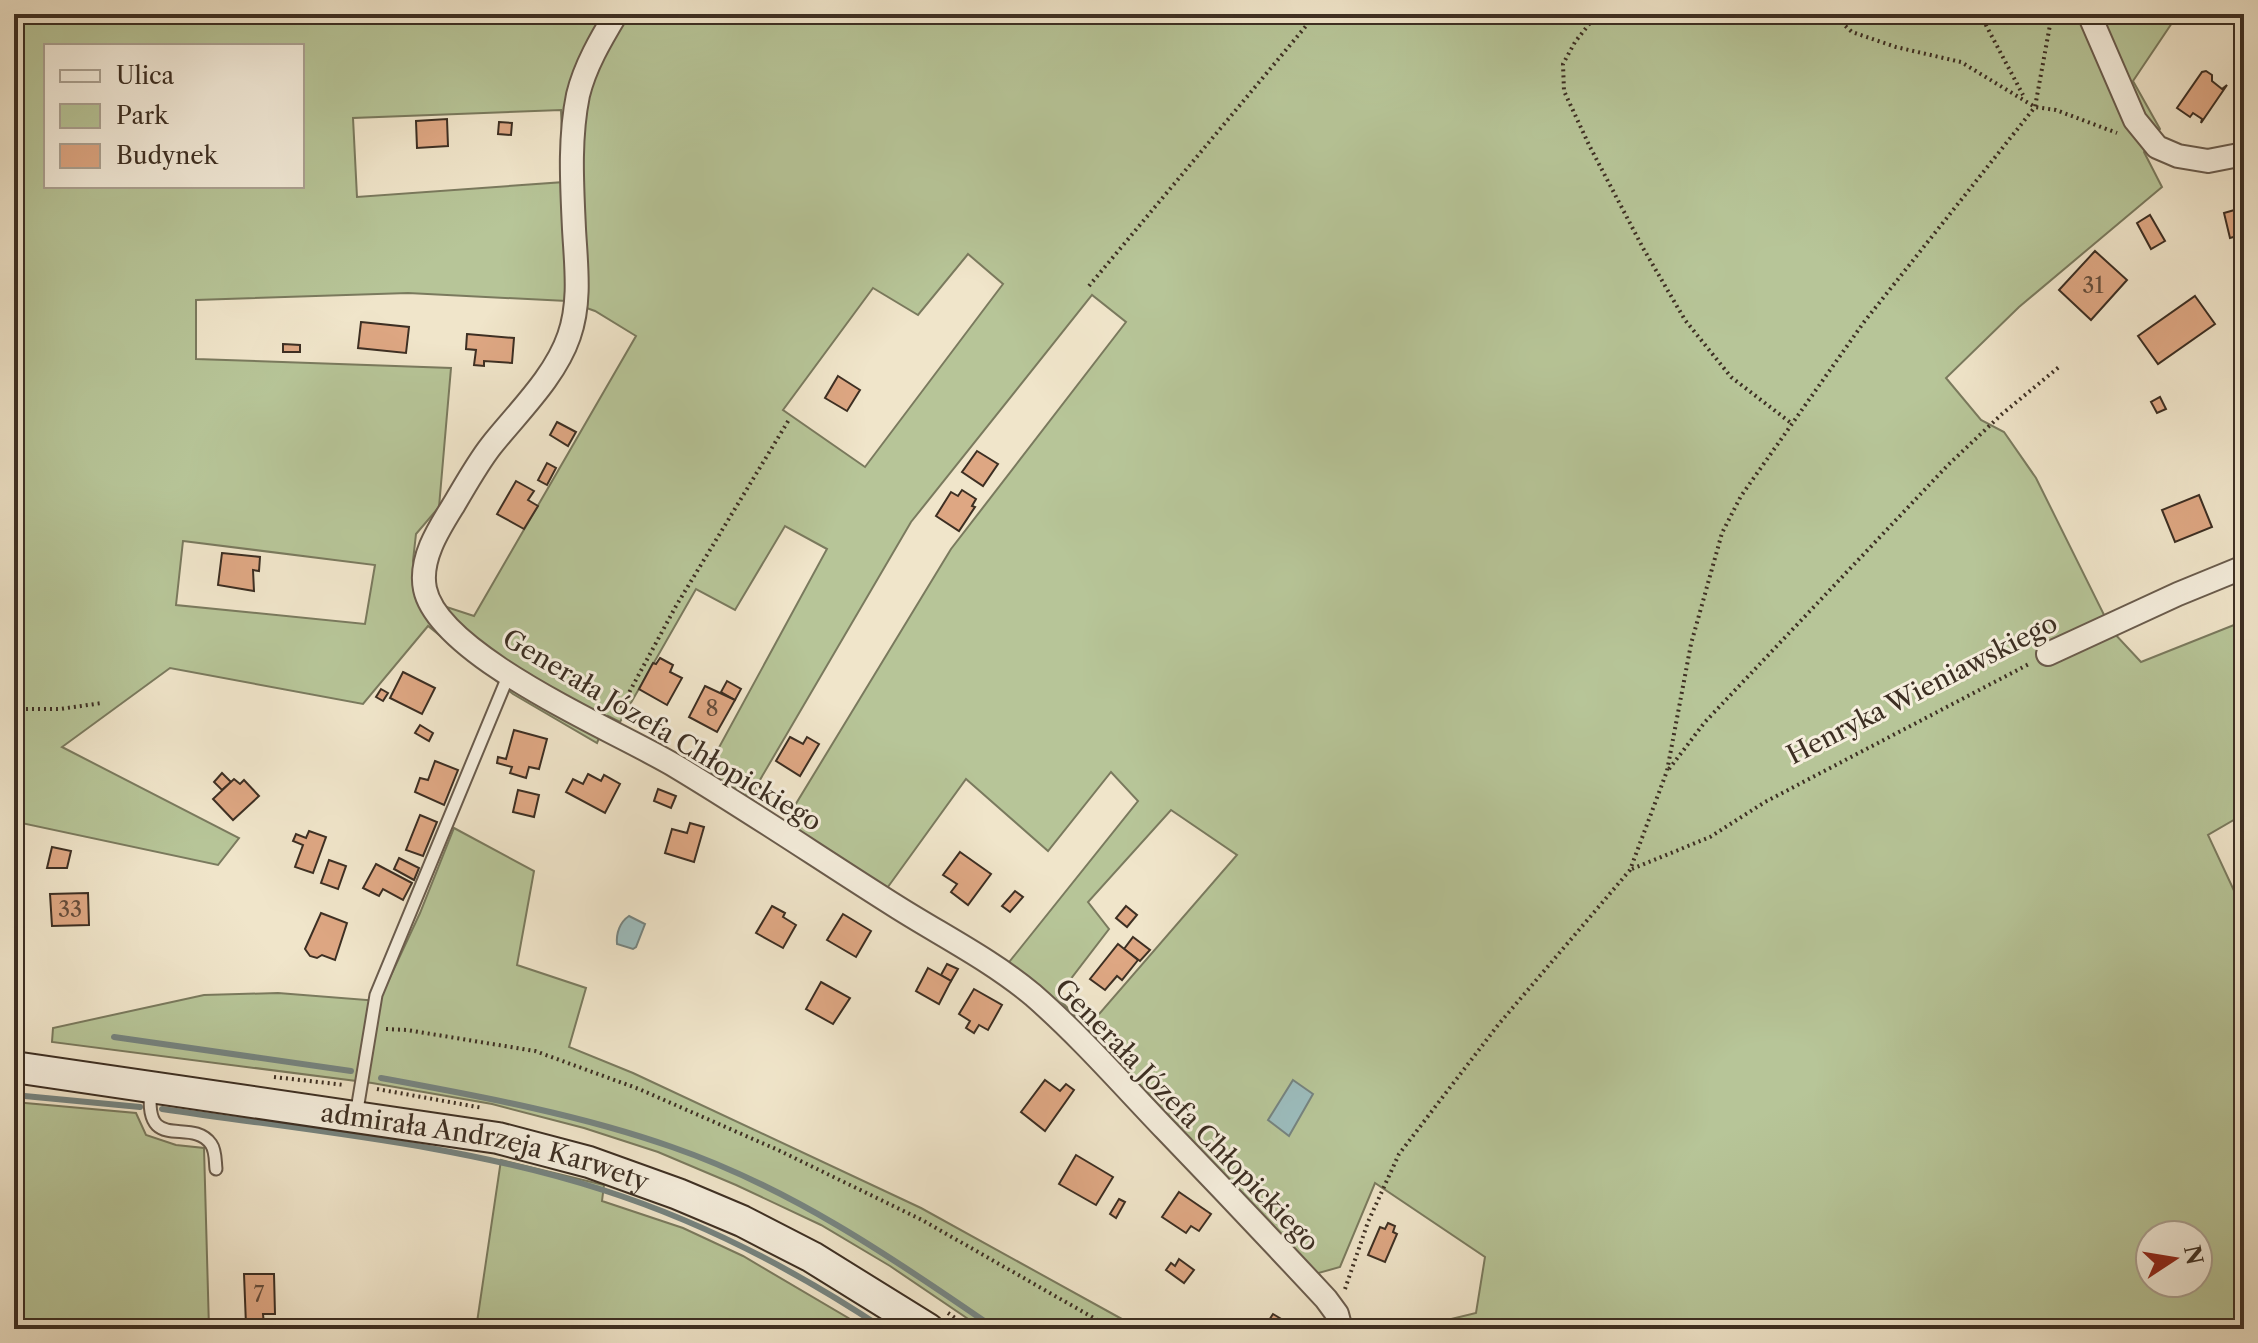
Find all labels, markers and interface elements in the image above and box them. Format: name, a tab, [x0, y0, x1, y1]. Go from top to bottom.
legend	[44, 44, 304, 188]
text: Ulica	[116, 61, 175, 90]
text: Park	[116, 101, 169, 130]
text: Budynek	[116, 141, 219, 170]
house number: 31	[2082, 272, 2104, 299]
street label: Henryka Wieniawskiego	[1781, 607, 2063, 771]
street label: Generała Józefa Chłopickiego	[497, 622, 827, 838]
house number: 8	[705, 695, 719, 722]
house number: 33	[58, 896, 82, 923]
street label: Generała Józefa Chłopickiego	[1048, 972, 1326, 1258]
street label: admirała Andrzeja Karwety	[319, 1096, 654, 1198]
north arrow	[2134, 1219, 2214, 1299]
text: N	[2178, 1243, 2208, 1267]
house number: 7	[254, 1281, 265, 1308]

